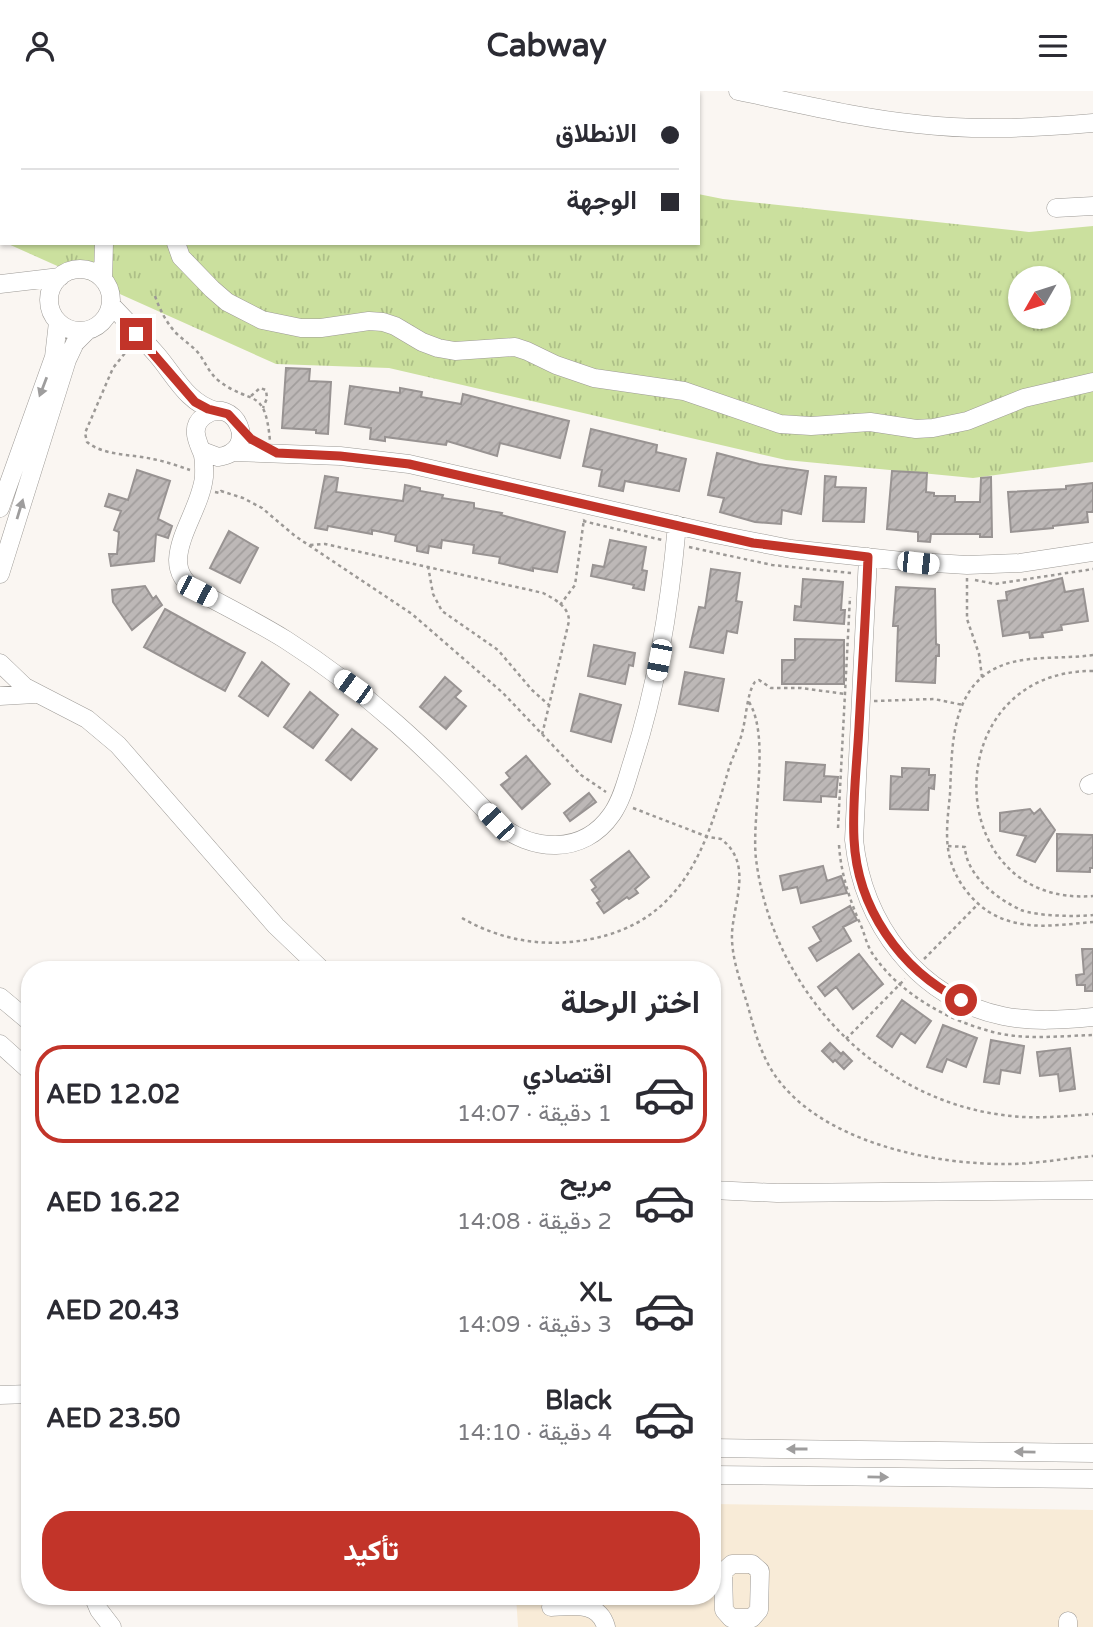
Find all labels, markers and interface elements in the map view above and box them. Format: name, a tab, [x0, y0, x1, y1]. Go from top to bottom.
icon: person	[21, 27, 59, 65]
text: Cabway	[486, 27, 607, 65]
icon: menu	[1034, 27, 1072, 65]
text: الانطلاق	[555, 118, 637, 149]
text: الوجهة	[566, 185, 637, 216]
north arrow	[1008, 266, 1071, 329]
map controls	[1008, 266, 1071, 329]
route end	[120, 318, 152, 350]
one-way arrow	[37, 377, 48, 398]
one-way arrow	[15, 498, 26, 519]
car	[897, 550, 940, 576]
car	[174, 572, 221, 610]
car	[645, 637, 674, 683]
car	[330, 666, 377, 708]
car	[474, 799, 519, 845]
text: اختر الرحلة	[560, 984, 700, 1022]
route start	[945, 984, 977, 1016]
text: اقتصادي	[523, 1059, 612, 1090]
icon: car	[633, 1063, 696, 1126]
text: AED 12.02	[46, 1079, 180, 1110]
text: 1 دقيقة · 14:07	[457, 1100, 612, 1128]
text: مريح	[560, 1167, 612, 1198]
icon: car	[633, 1171, 696, 1234]
text: AED 16.22	[46, 1187, 180, 1218]
text: 2 دقيقة · 14:08	[457, 1208, 612, 1236]
text: XL	[580, 1277, 612, 1308]
icon: car	[633, 1279, 696, 1342]
text: AED 20.43	[46, 1295, 180, 1326]
text: 3 دقيقة · 14:09	[457, 1311, 612, 1339]
text: Black	[545, 1385, 612, 1416]
icon: car	[633, 1387, 696, 1450]
text: AED 23.50	[46, 1403, 180, 1434]
text: 4 دقيقة · 14:10	[457, 1419, 612, 1447]
one-way arrow	[786, 1443, 808, 1454]
one-way arrow	[1014, 1446, 1036, 1458]
one-way arrow	[868, 1471, 890, 1482]
button: تأكيد	[42, 1511, 700, 1591]

